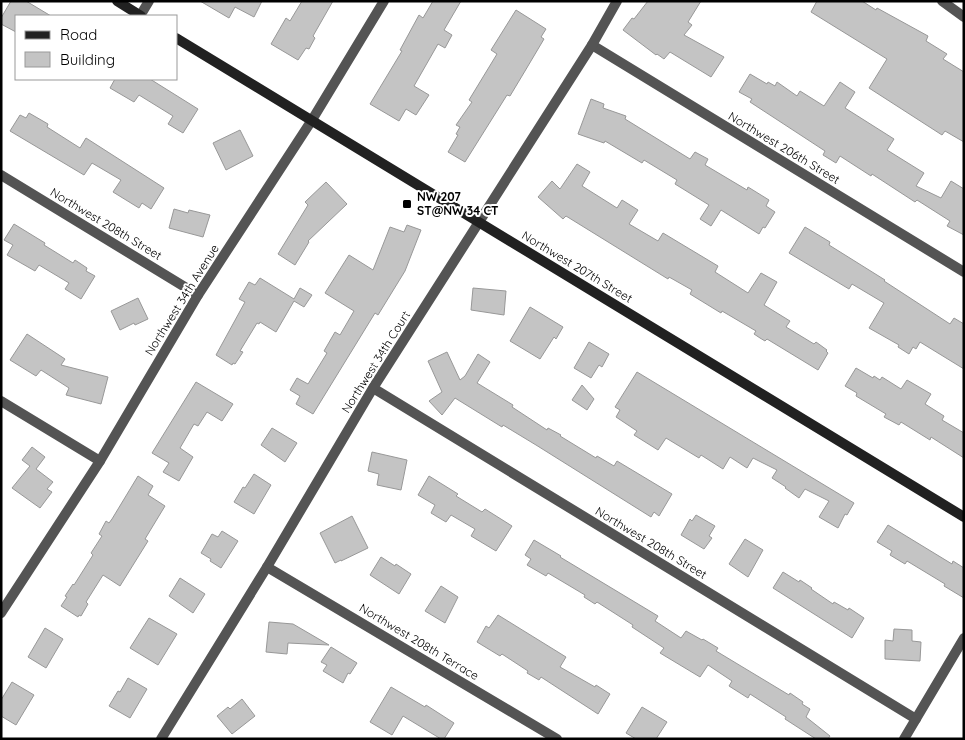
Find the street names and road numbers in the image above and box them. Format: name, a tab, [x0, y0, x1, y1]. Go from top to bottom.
street label: Northwest 206th Street	[726, 108, 843, 187]
street label: Northwest 208th Street	[48, 184, 165, 263]
street label: Northwest 207th Street	[519, 228, 635, 306]
street label: Northwest 34th Avenue	[141, 241, 222, 358]
street label: Northwest 34th Court	[338, 308, 413, 416]
street label: Northwest 208th Street	[593, 503, 710, 582]
street label: Northwest 208th Terrace	[357, 600, 482, 683]

